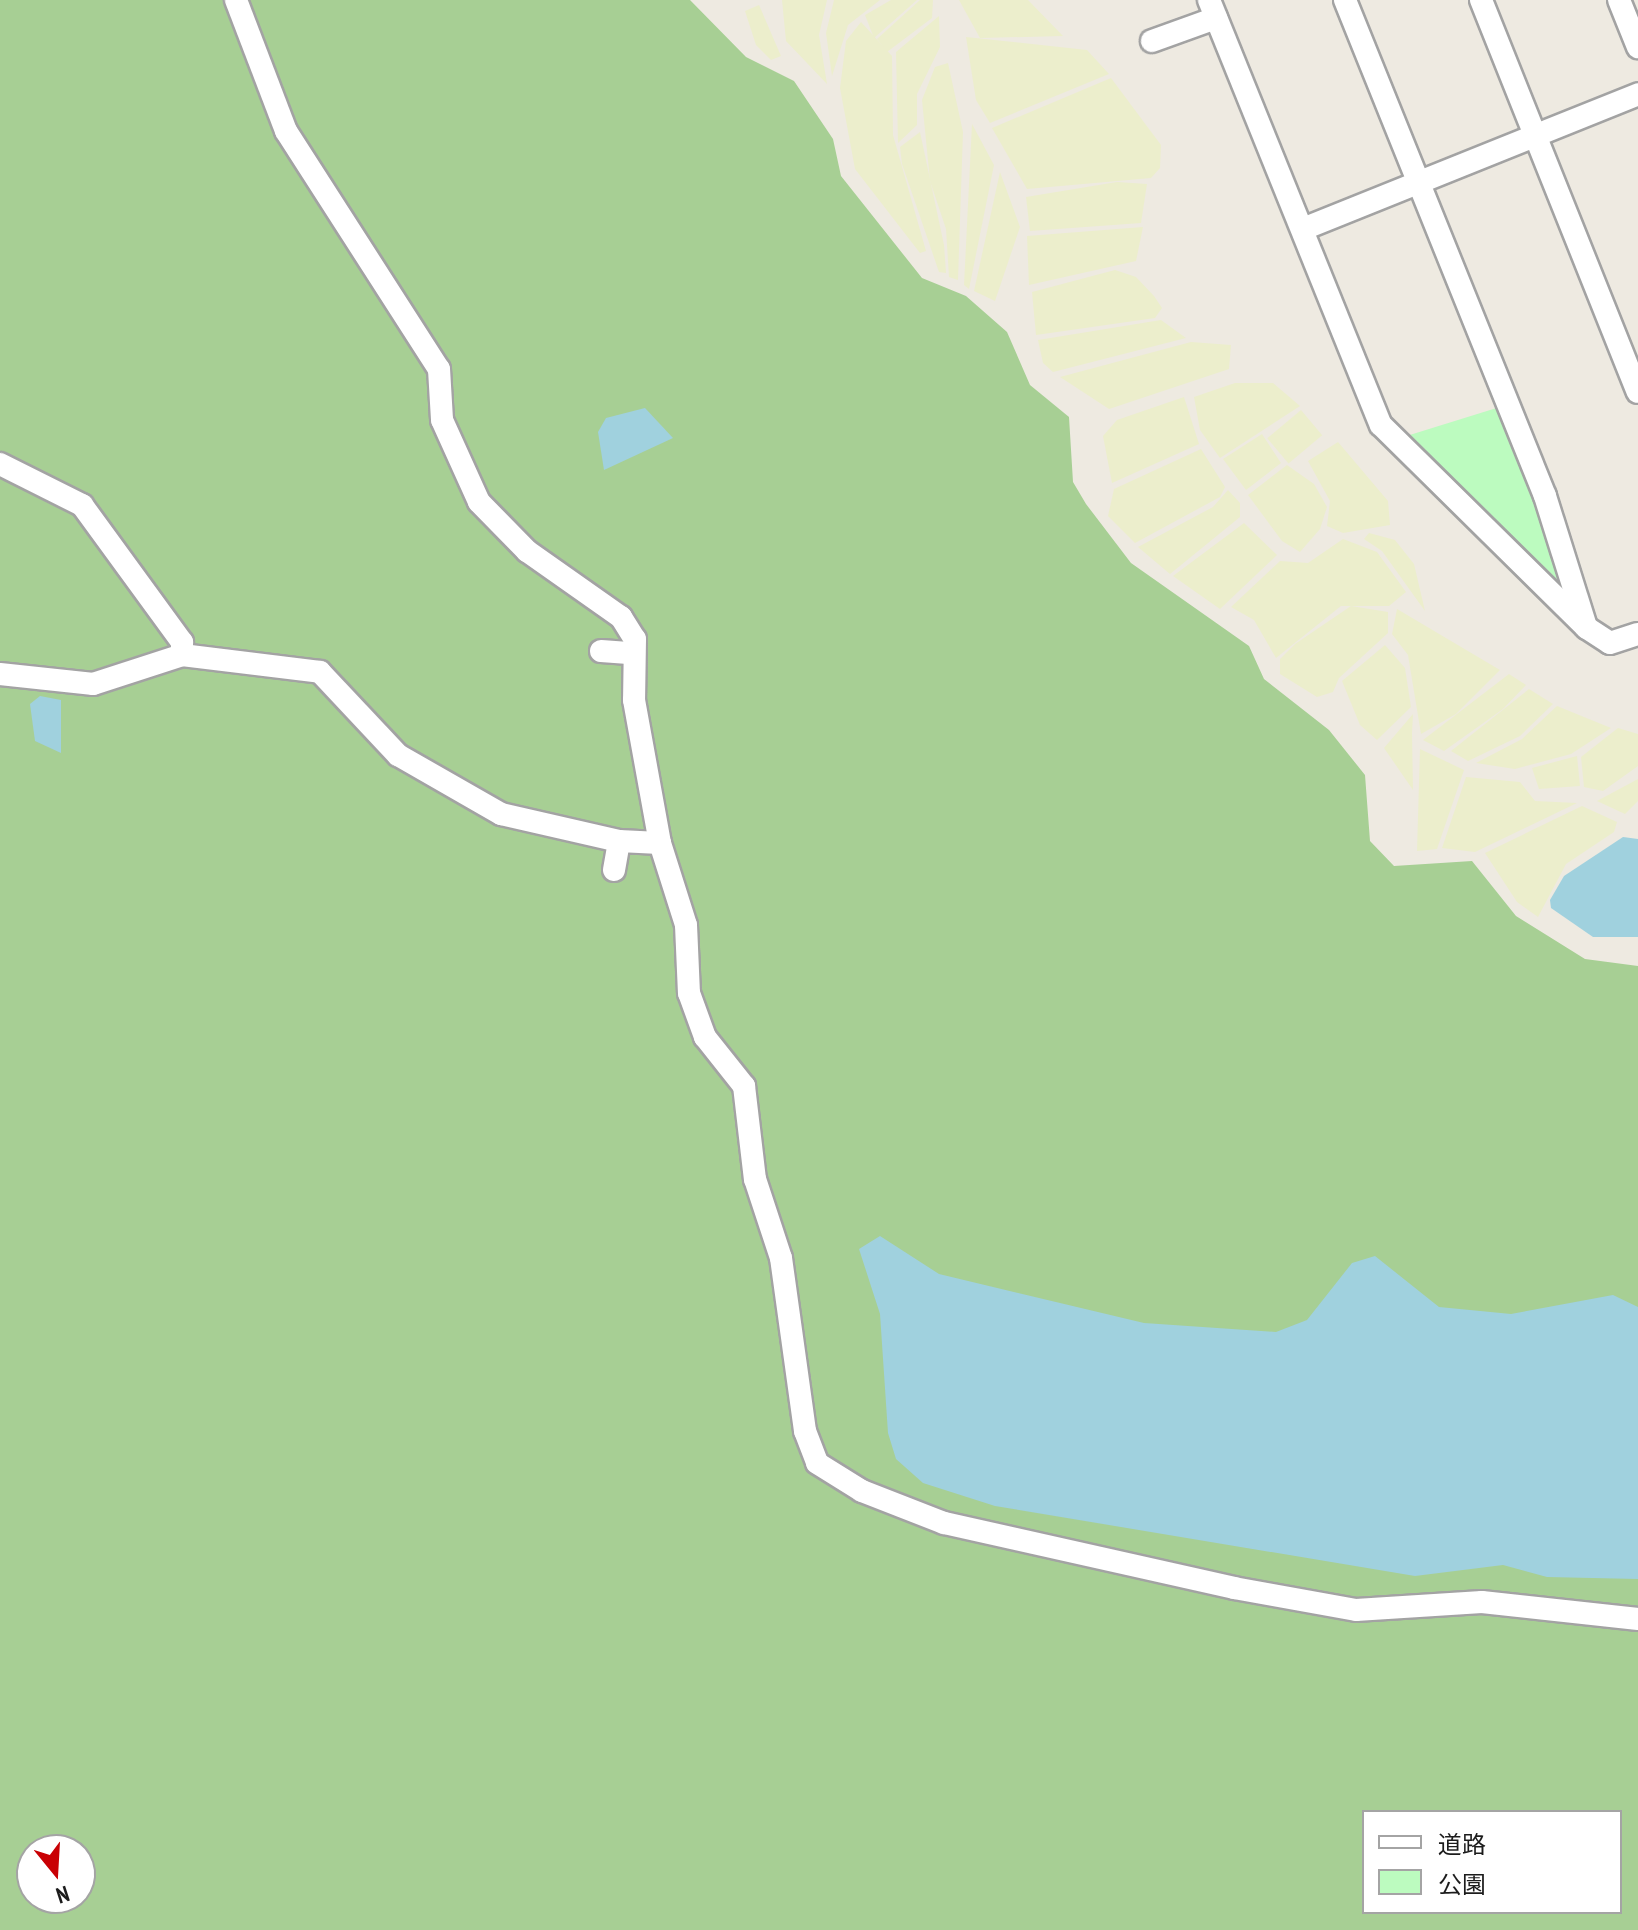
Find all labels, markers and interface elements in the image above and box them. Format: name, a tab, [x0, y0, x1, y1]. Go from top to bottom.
legend	[1362, 1810, 1622, 1914]
text: 道路	[1438, 1829, 1486, 1860]
north arrow	[16, 1834, 96, 1914]
text: 公園	[1438, 1869, 1486, 1900]
text: N	[53, 1880, 73, 1910]

